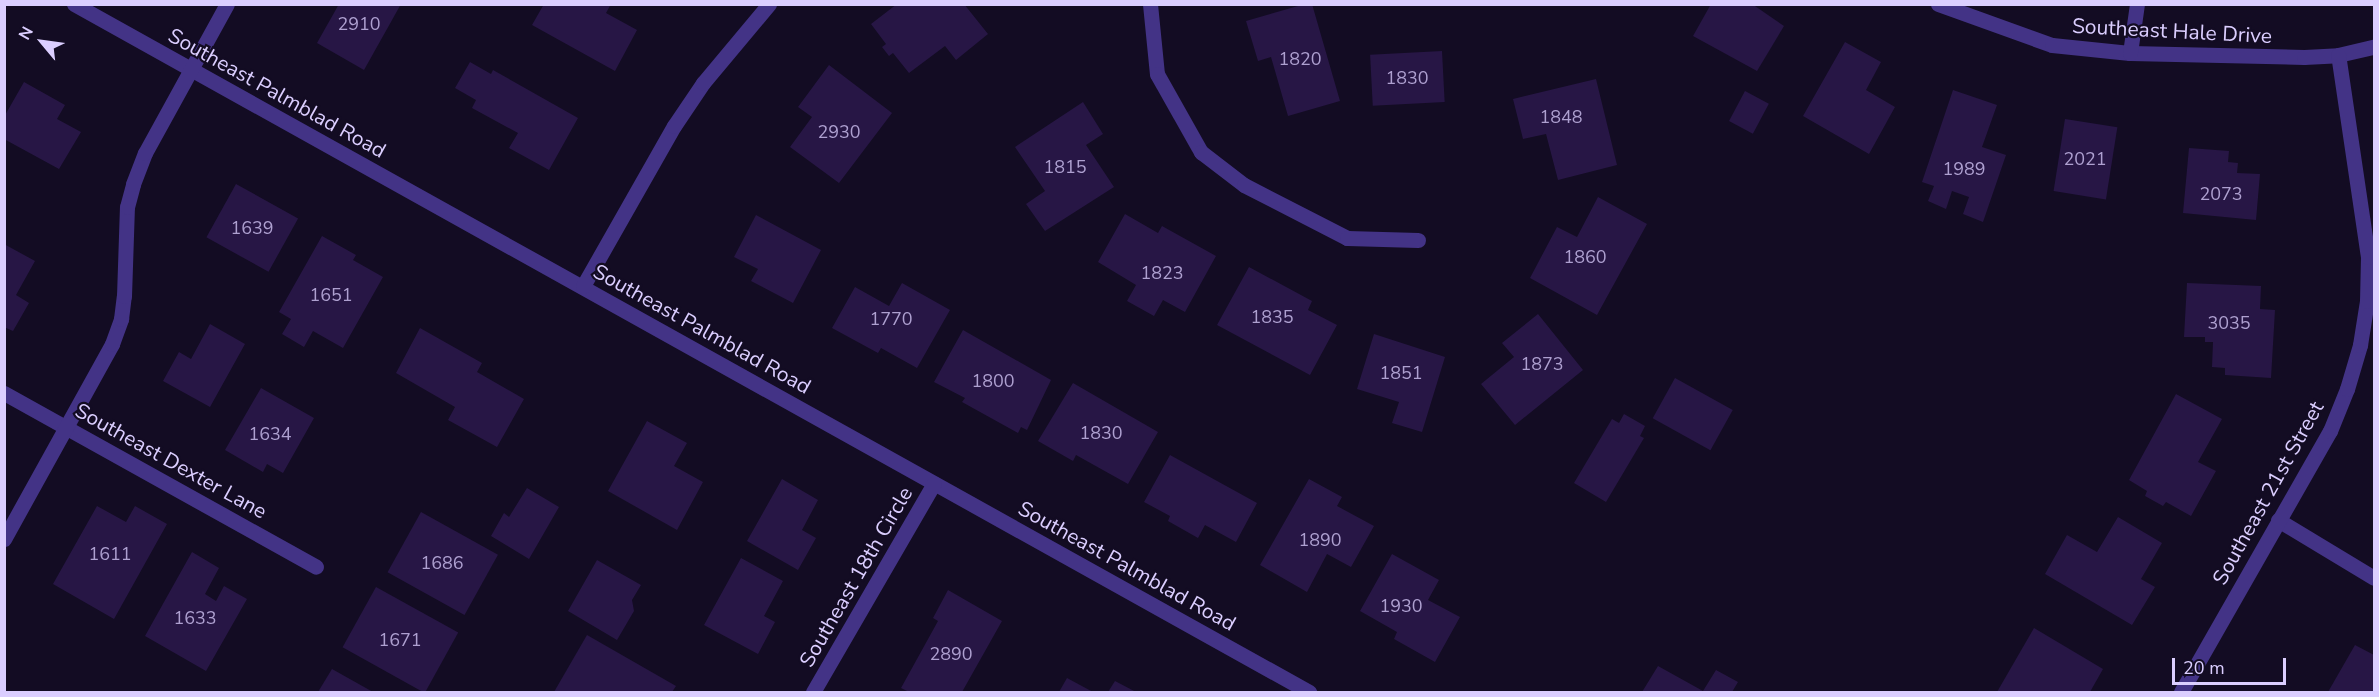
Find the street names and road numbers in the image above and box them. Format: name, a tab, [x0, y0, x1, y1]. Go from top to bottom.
street label: Southeast Hale Drive	[2071, 13, 2273, 49]
street label: Southeast Palmblad Road	[164, 23, 390, 163]
street label: Southeast Palmblad Road	[589, 259, 815, 399]
street label: Southeast 21st Street	[2207, 397, 2329, 589]
street label: Southeast Dexter Lane	[71, 398, 271, 524]
street label: Southeast 18th Circle	[794, 482, 918, 672]
street label: Southeast Palmblad Road	[1014, 496, 1240, 636]

